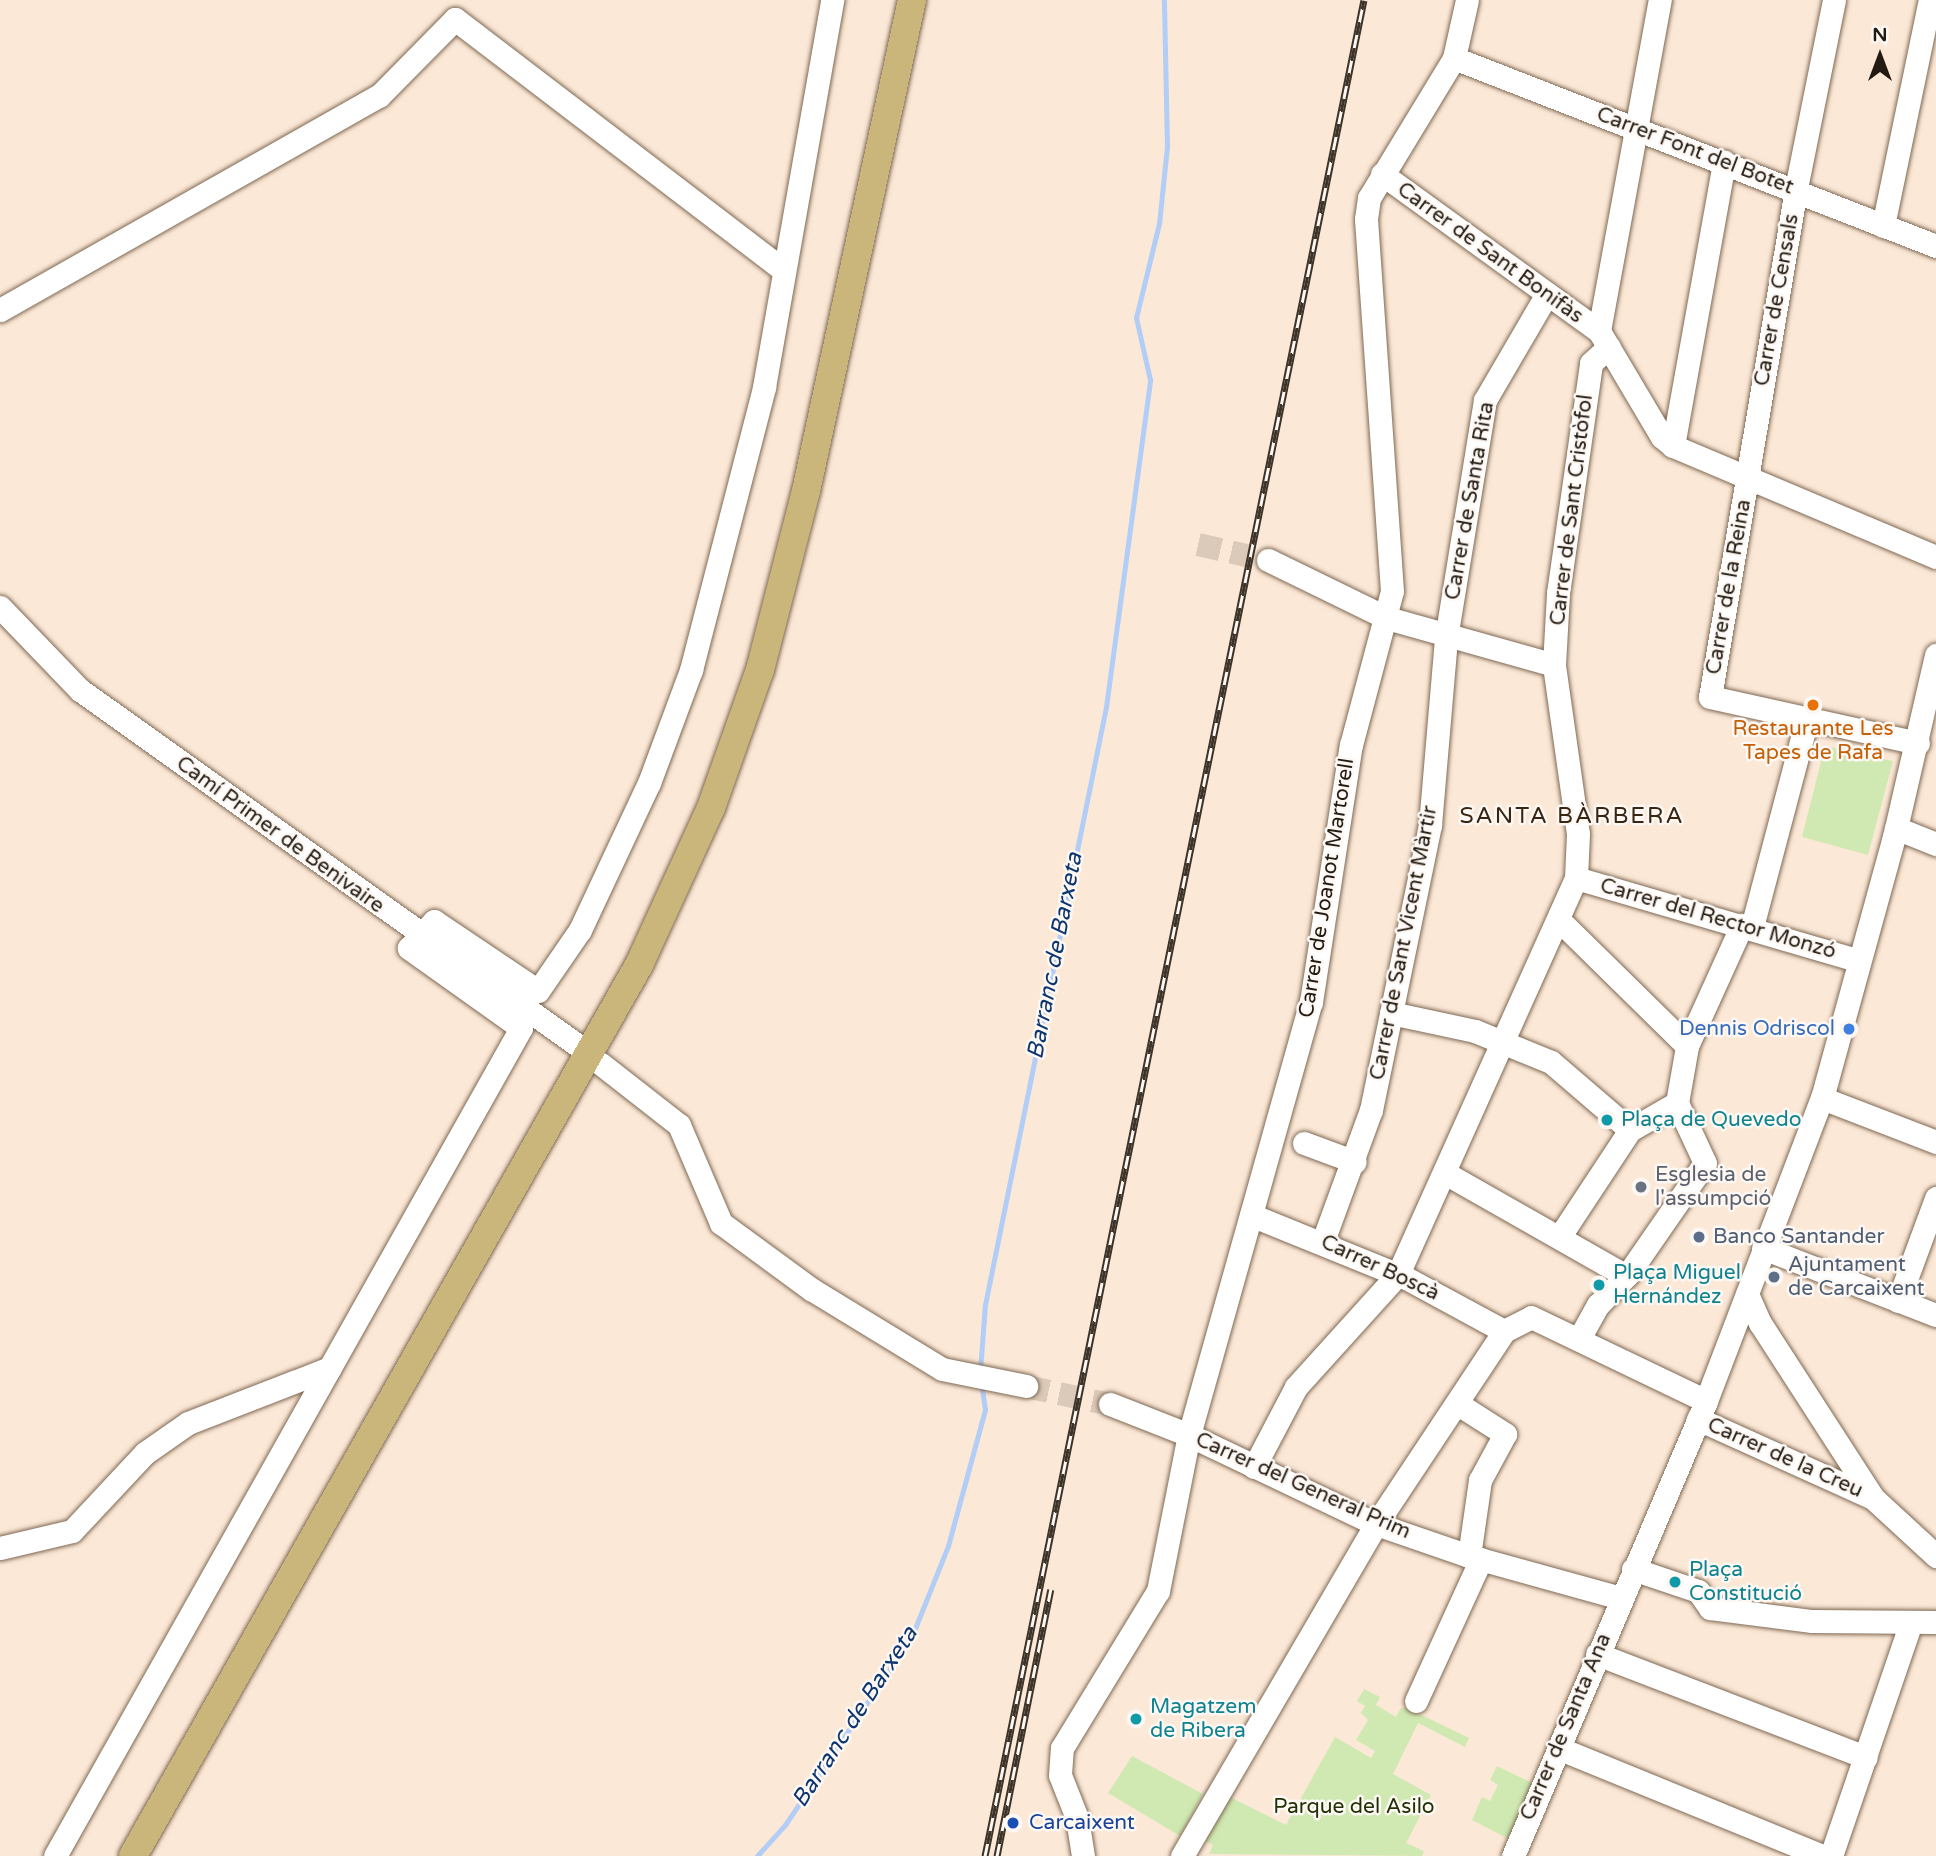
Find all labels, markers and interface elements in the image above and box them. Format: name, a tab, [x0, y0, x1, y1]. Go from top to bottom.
north arrow	[1845, 21, 1915, 91]
text: N	[1872, 24, 1888, 46]
street label: Carrer Font del Botet	[1593, 102, 1797, 200]
street label: Carrer de Sant Bonifàs	[1392, 177, 1588, 329]
street label: Carrer de Censals	[1749, 212, 1805, 388]
street label: Carrer de Sant Cristòfol	[1545, 393, 1599, 627]
street label: Carrer de Santa Rita	[1440, 400, 1500, 602]
street label: Carrer de la Reina	[1701, 498, 1757, 676]
marker: Restaurante Les Tapes de Rafa	[1805, 697, 1821, 713]
place label: Restaurante Les Tapes de Rafa	[1732, 716, 1894, 766]
street label: Camí Primer de Benivaire	[171, 751, 389, 919]
street label: Carrer de Joanot Martorell	[1294, 756, 1360, 1020]
district label: SANTA BÀRBERA	[1461, 802, 1683, 830]
street label: Carrer de Sant Vicent Màrtir	[1365, 804, 1443, 1082]
water label: Barranc de Barxeta	[1021, 850, 1089, 1062]
street label: Carrer del Rector Monzó	[1597, 873, 1839, 965]
place label: Dennis Odriscol	[1679, 1016, 1835, 1042]
marker: Dennis Odriscol	[1841, 1021, 1857, 1037]
place label: Plaça de Quevedo	[1621, 1107, 1801, 1133]
marker: Plaça de Quevedo	[1599, 1112, 1615, 1128]
place label: Esglesia de l'assumpció	[1655, 1162, 1771, 1212]
marker: Esglesia de l'assumpció	[1633, 1179, 1649, 1195]
place label: Banco Santander	[1713, 1224, 1885, 1250]
marker: Banco Santander	[1691, 1229, 1707, 1245]
street label: Carrer Boscà	[1317, 1230, 1443, 1306]
place label: Ajuntament de Carcaixent	[1788, 1252, 1924, 1302]
place label: Plaça Miguel Hernández	[1613, 1260, 1741, 1310]
marker: Ajuntament de Carcaixent	[1766, 1269, 1782, 1285]
marker: Plaça Miguel Hernández	[1591, 1277, 1607, 1293]
street label: Carrer de la Creu	[1703, 1412, 1867, 1504]
street label: Carrer del General Prim	[1192, 1427, 1414, 1545]
place label: Plaça Constitució	[1689, 1557, 1802, 1607]
marker: Plaça Constitució	[1667, 1574, 1683, 1590]
water label: Barranc de Barxeta	[786, 1622, 924, 1812]
street label: Carrer de Santa Ana	[1515, 1630, 1617, 1824]
place label: Magatzem de Ribera	[1150, 1694, 1257, 1744]
marker: Magatzem de Ribera	[1128, 1711, 1144, 1727]
park label: Parque del Asilo	[1273, 1794, 1435, 1820]
place label: Carcaixent	[1029, 1810, 1135, 1836]
marker: Carcaixent	[1003, 1813, 1023, 1833]

